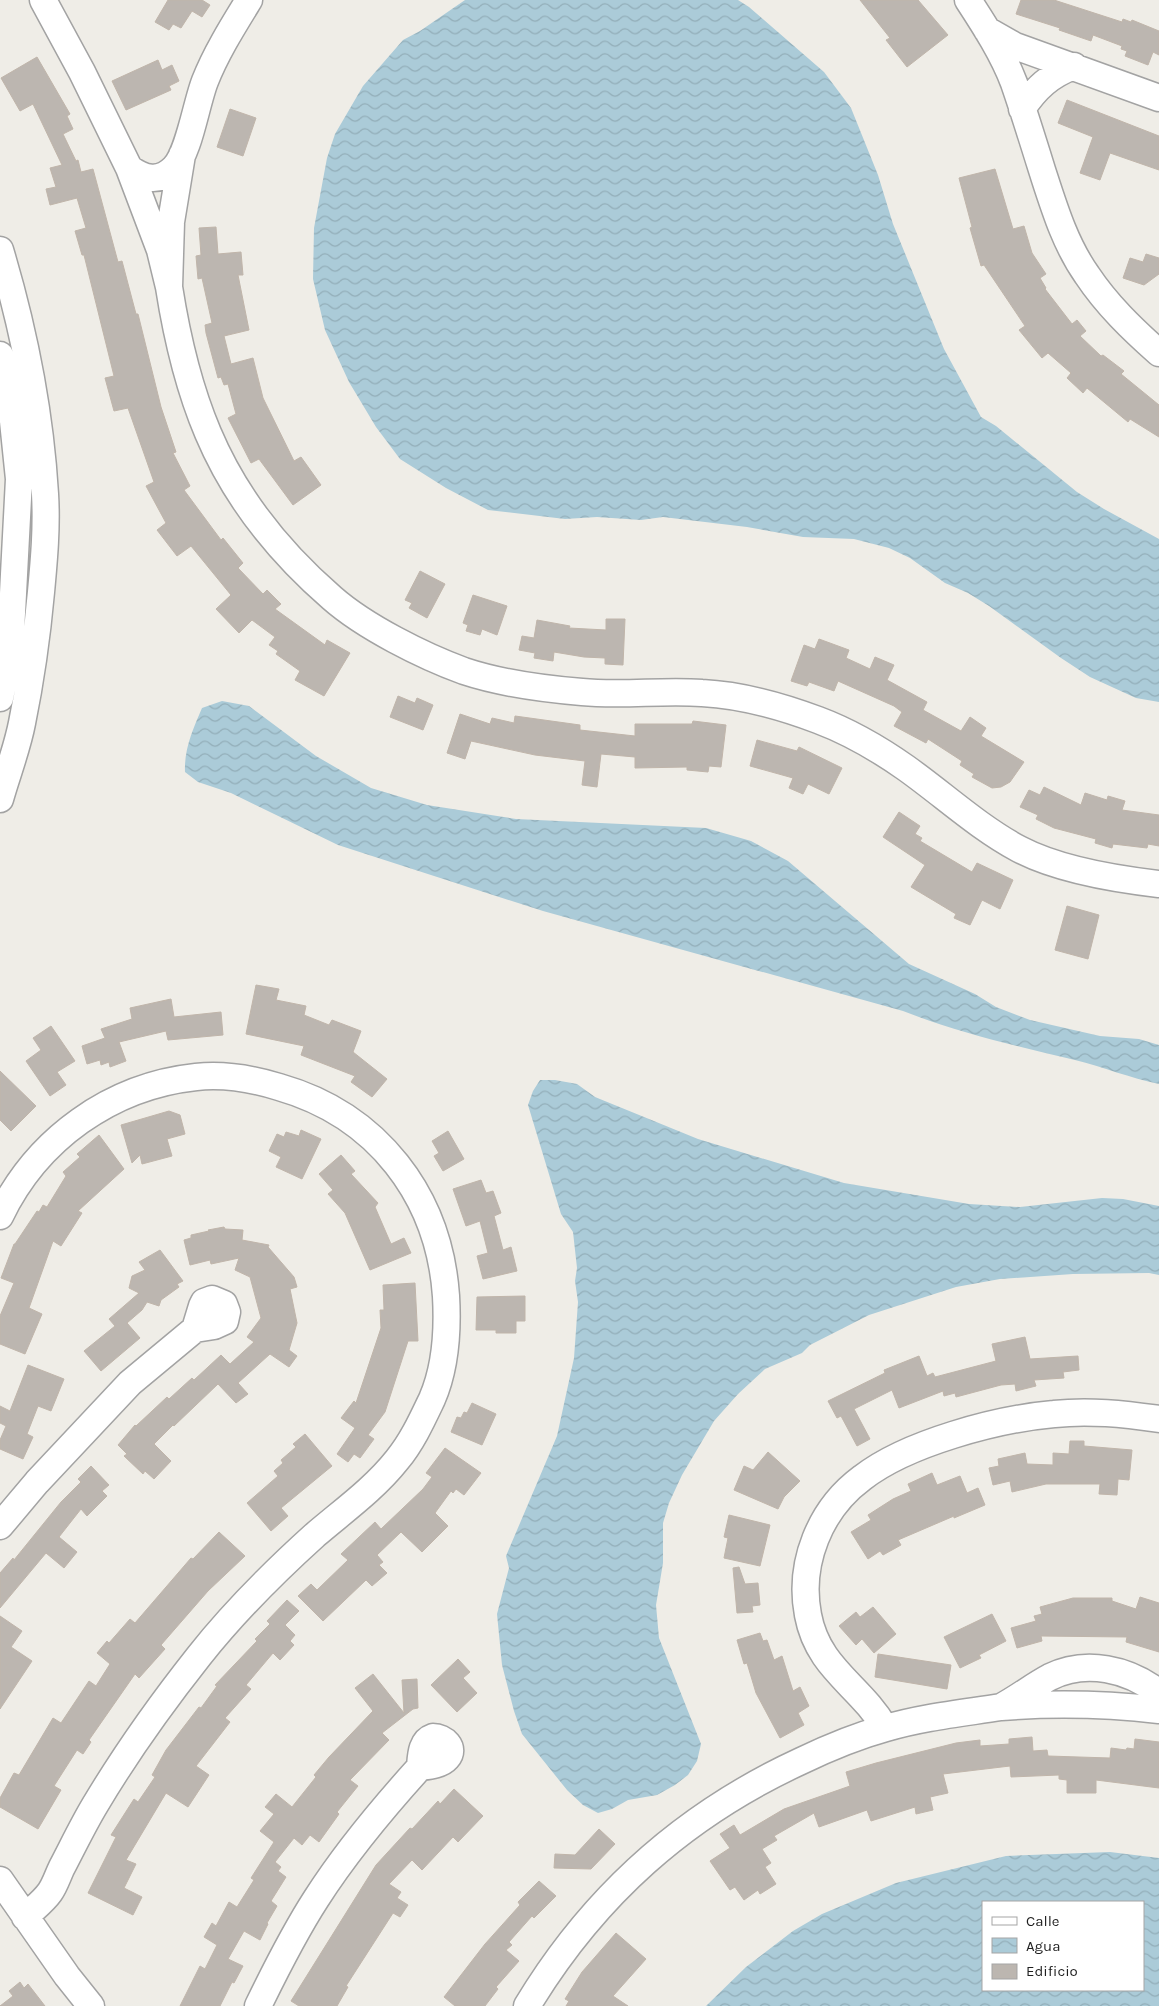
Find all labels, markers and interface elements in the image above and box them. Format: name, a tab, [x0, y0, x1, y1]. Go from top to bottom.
legend	[982, 1901, 1144, 1991]
text: Calle	[1026, 1912, 1060, 1930]
text: Agua	[1026, 1937, 1060, 1955]
text: Edificio	[1026, 1962, 1078, 1980]

